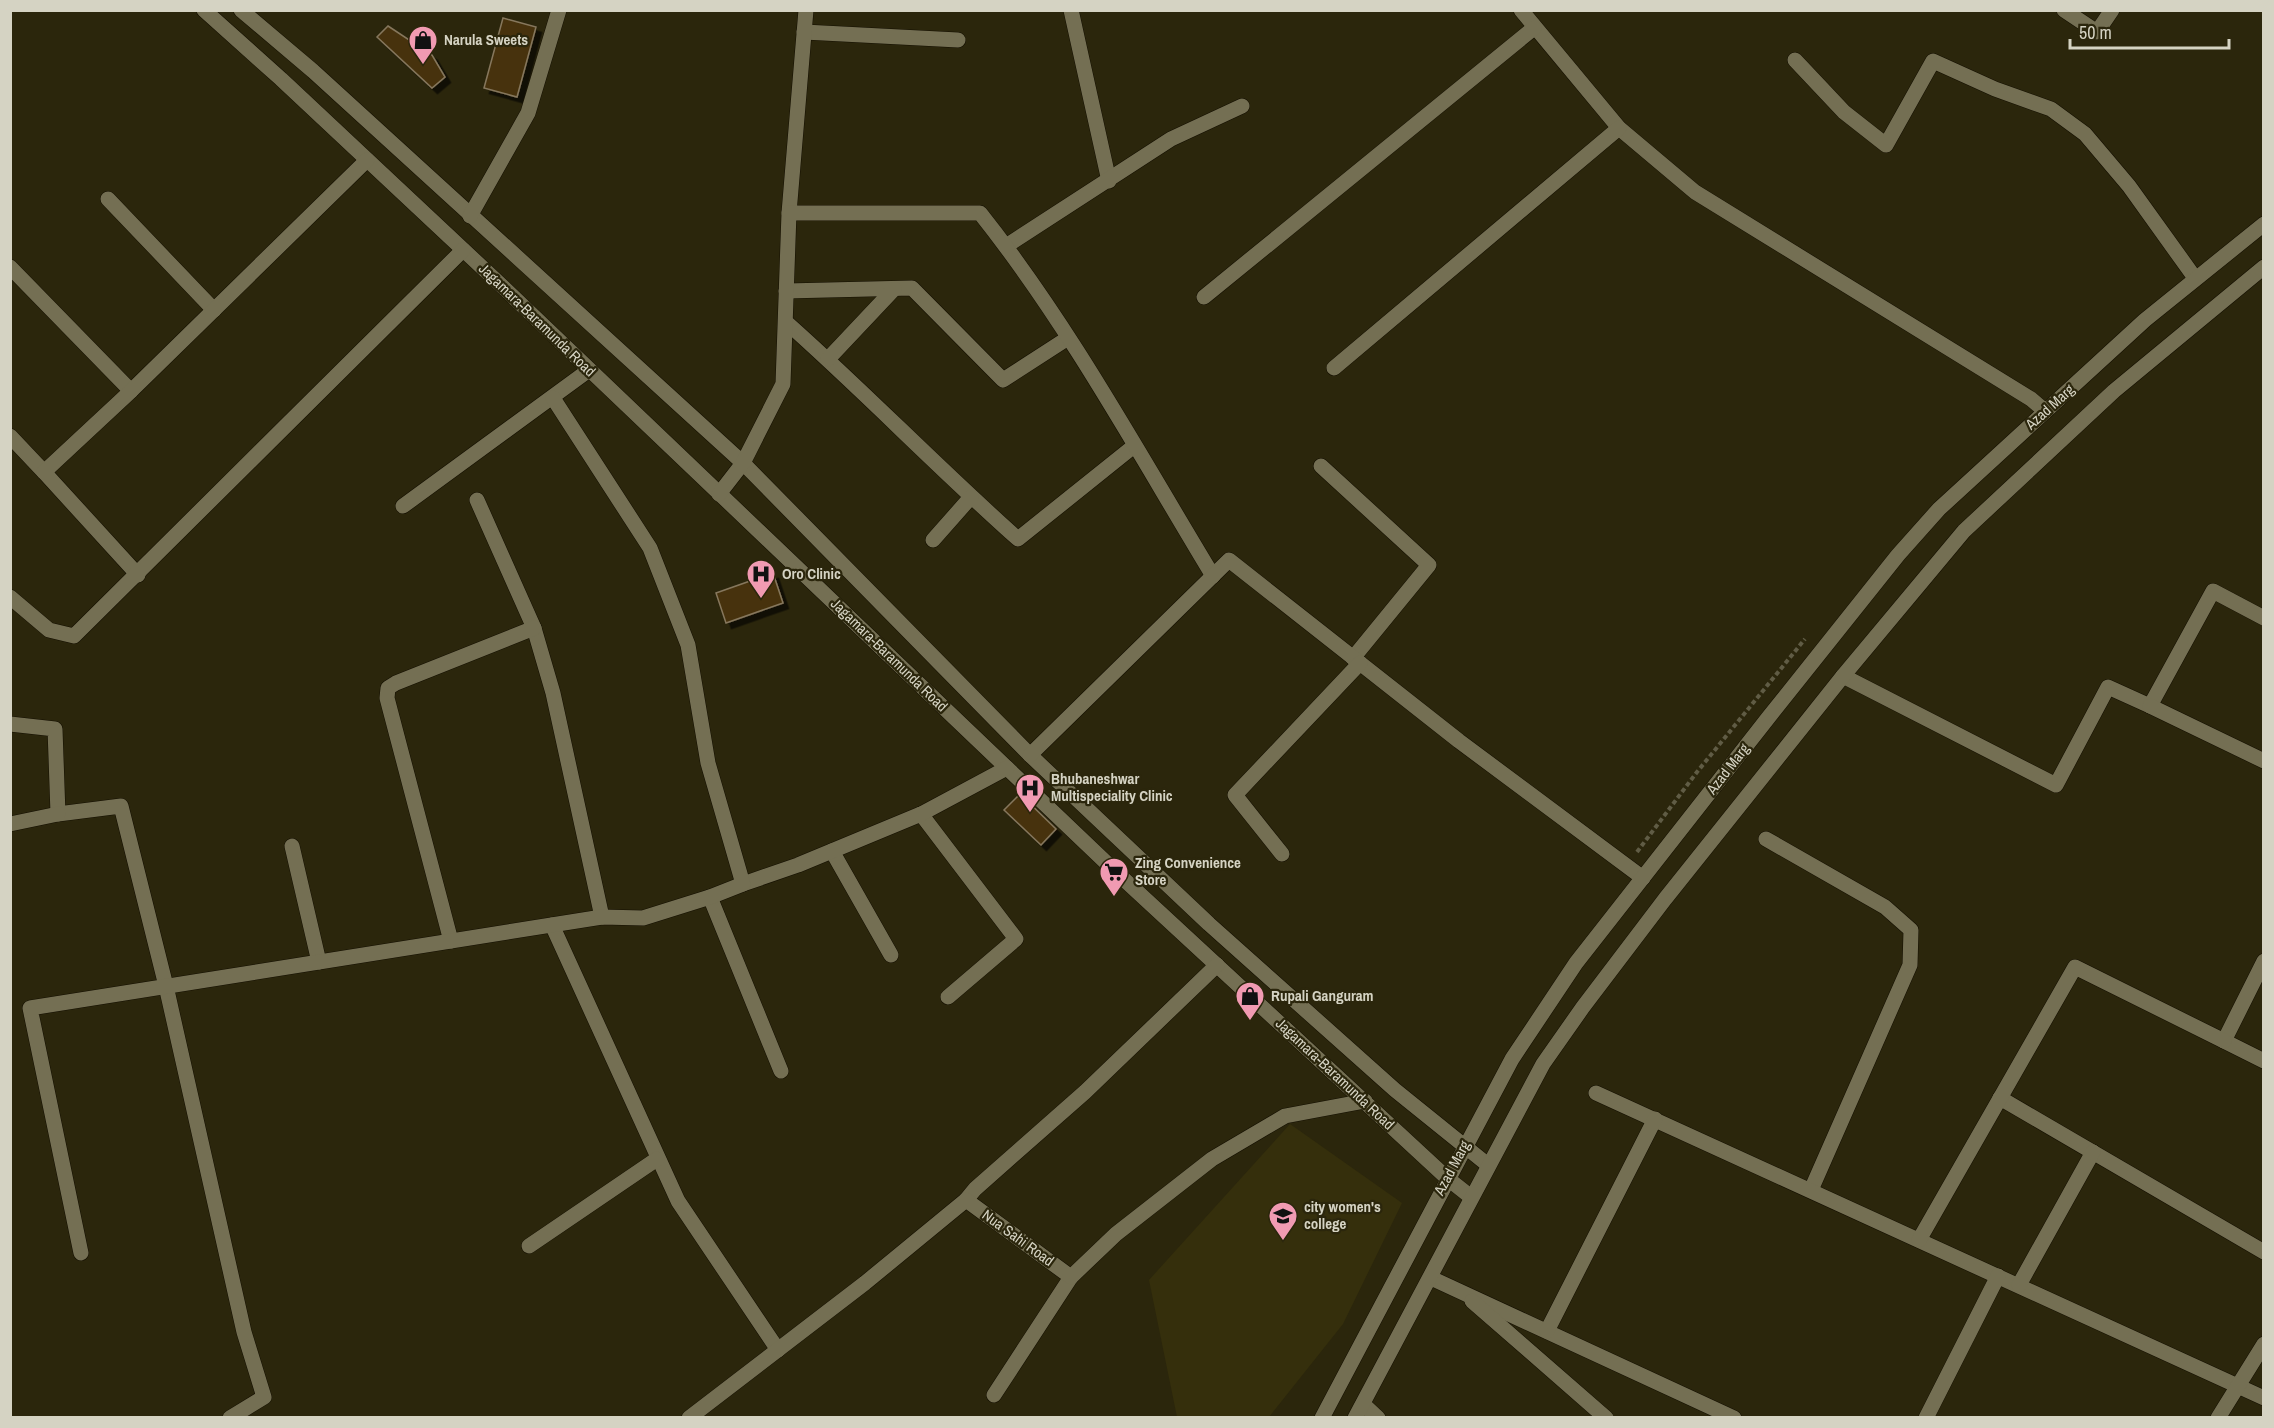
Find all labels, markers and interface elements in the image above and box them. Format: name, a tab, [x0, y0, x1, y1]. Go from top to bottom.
scale bar	[2070, 12, 2229, 50]
text: 50 m	[2079, 20, 2112, 45]
shop icon: Narula Sweets	[407, 24, 439, 66]
place label: Narula Sweets	[444, 29, 528, 50]
street label: Jagamara-Baramunda Road	[474, 258, 600, 381]
street label: Azad Marg	[2020, 379, 2079, 435]
hospital icon: Oro Clinic	[745, 558, 777, 600]
place label: Oro Clinic	[782, 563, 841, 584]
street label: Jagamara-Baramunda Road	[826, 593, 952, 716]
street label: Azad Marg	[1700, 739, 1754, 799]
place label: Bhubaneshwar Multispeciality Clinic	[1051, 768, 1173, 806]
hospital icon: Bhubaneshwar Multispeciality Clinic	[1014, 772, 1046, 814]
place label: Zing Convenience Store	[1135, 852, 1241, 890]
supermarket icon: Zing Convenience Store	[1098, 856, 1130, 898]
shop icon: Rupali Ganguram	[1234, 980, 1266, 1022]
place label: Rupali Ganguram	[1271, 985, 1374, 1006]
street label: Jagamara-Baramunda Road	[1271, 1013, 1399, 1134]
street label: Azad Marg	[1428, 1136, 1475, 1200]
place label: city women's college	[1304, 1196, 1381, 1234]
school or university icon: city women's college	[1267, 1200, 1299, 1242]
street label: Nua Sahi Road	[978, 1204, 1058, 1271]

